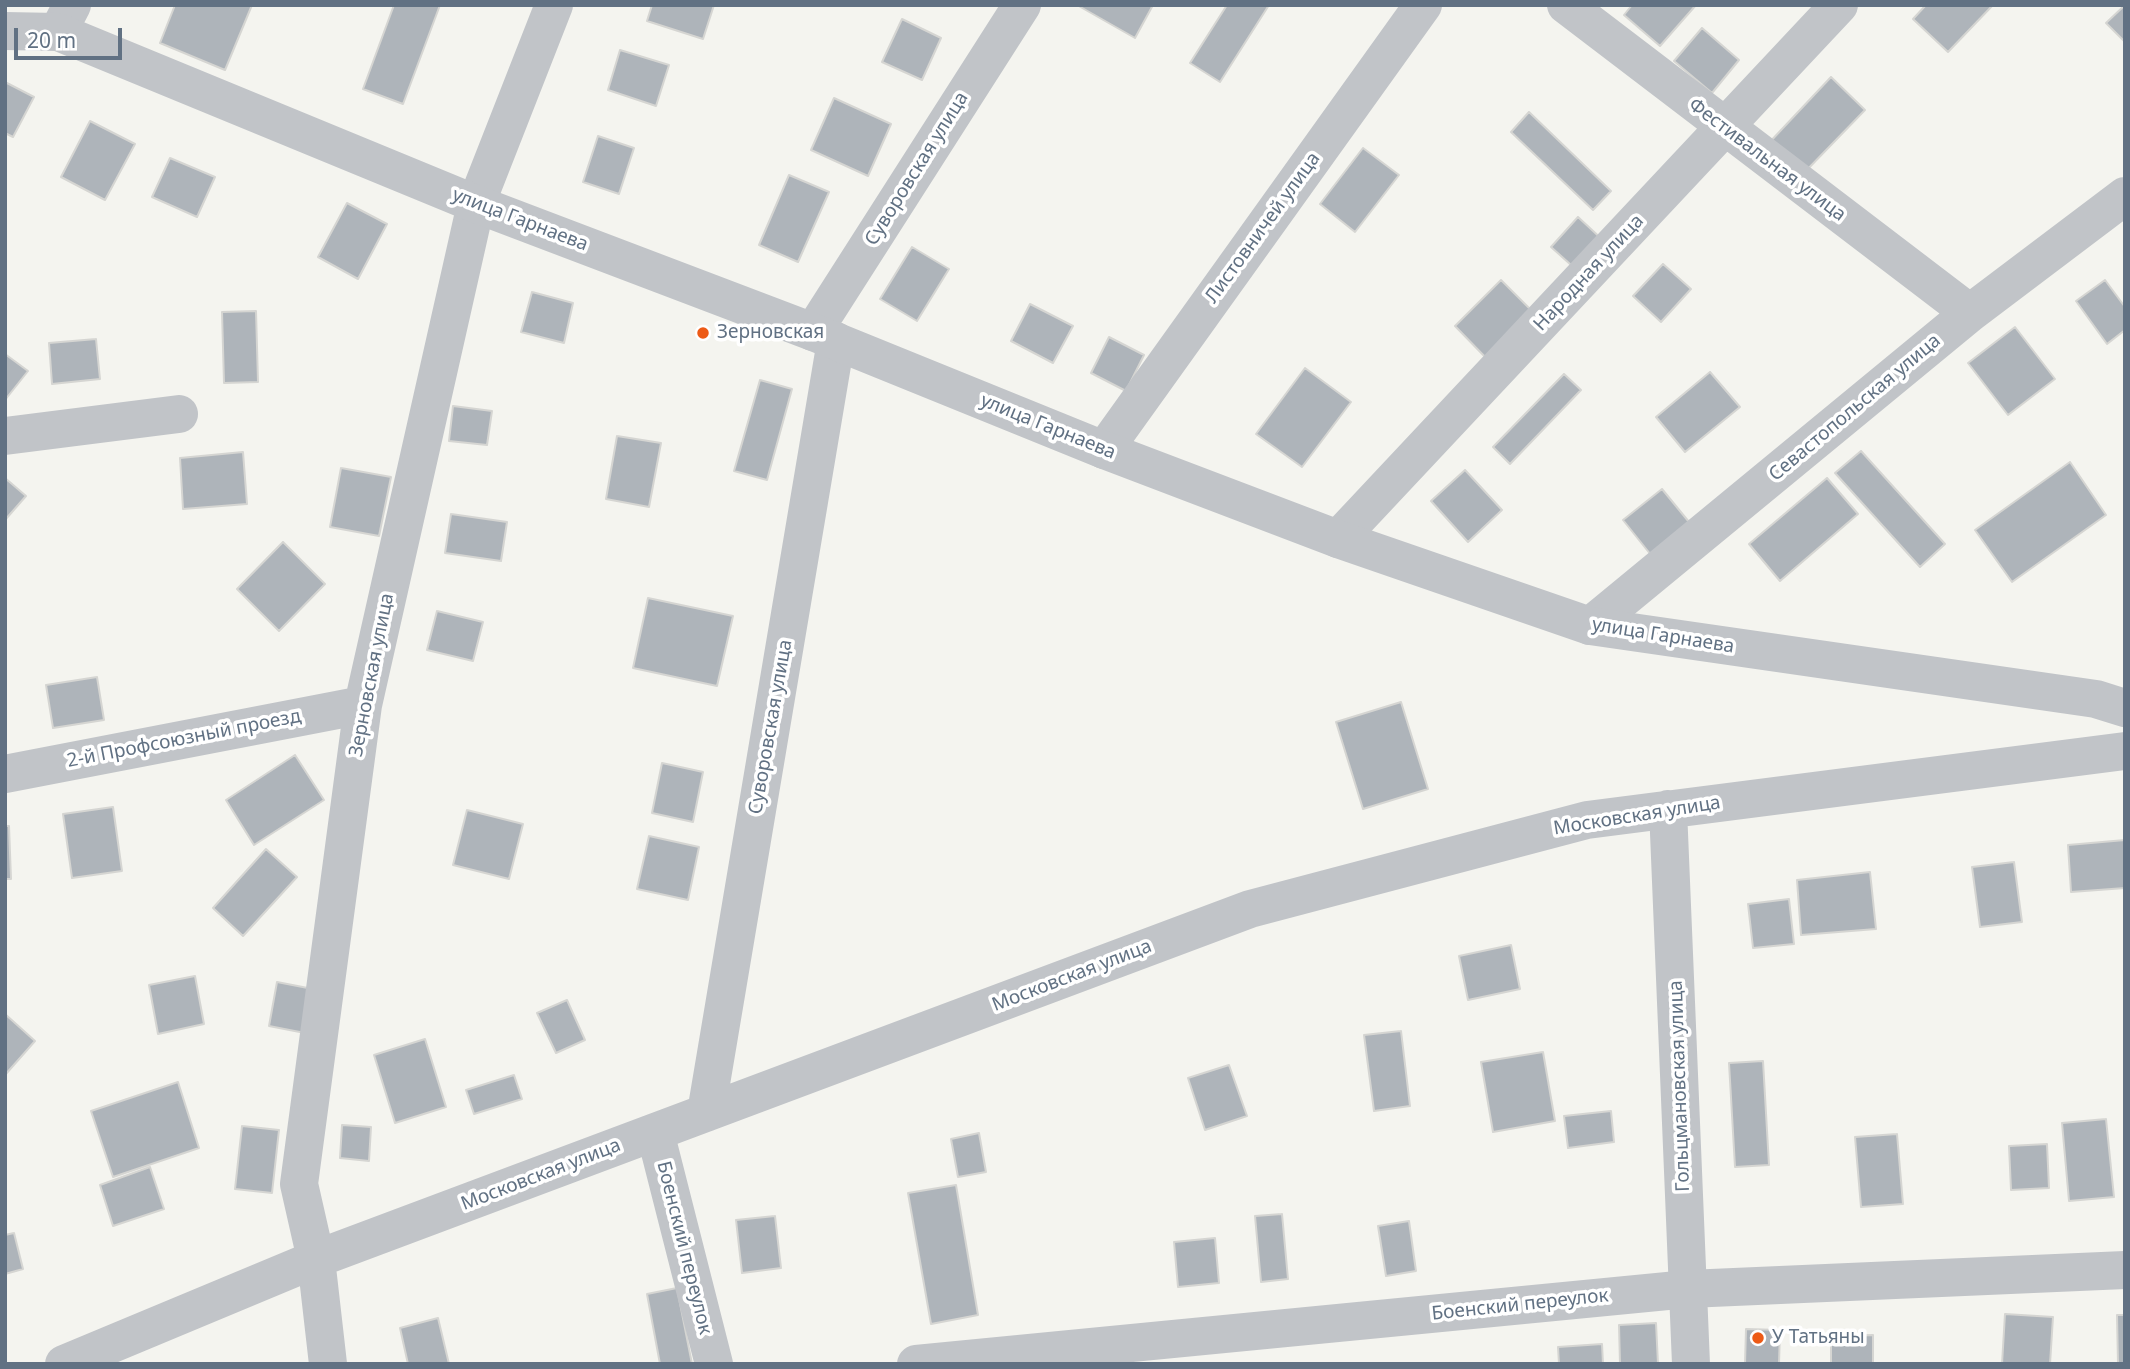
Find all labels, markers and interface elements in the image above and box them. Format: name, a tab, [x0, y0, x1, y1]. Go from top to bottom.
scale bar	[18, 14, 126, 58]
text: 20 m	[27, 26, 76, 54]
street label: Суворовская улица	[860, 88, 974, 250]
street label: Фестивальная улица	[1684, 93, 1850, 227]
street label: Листовничей улица	[1201, 148, 1325, 308]
street label: улица Гарнаева	[449, 184, 591, 256]
street label: Народная улица	[1529, 210, 1649, 336]
place label: Зерновская	[717, 322, 824, 344]
marker: Зерновская	[695, 325, 711, 341]
street label: Севастопольская улица	[1765, 330, 1945, 486]
street label: улица Гарнаева	[977, 389, 1119, 465]
street label: Зерновская улица	[345, 591, 399, 759]
street label: улица Гарнаева	[1590, 613, 1736, 659]
street label: Суворовская улица	[744, 638, 798, 816]
street label: 2-й Профсоюзный проезд	[65, 705, 303, 773]
street label: Московская улица	[1552, 792, 1722, 840]
street label: Московская улица	[989, 935, 1155, 1017]
street label: Гольцмановская улица	[1665, 980, 1695, 1192]
street label: Московская улица	[458, 1134, 624, 1216]
street label: Боенский переулок	[651, 1159, 717, 1337]
street label: Боенский переулок	[1430, 1284, 1610, 1326]
place label: У Татьяны	[1772, 1327, 1865, 1349]
marker: У Татьяны	[1750, 1330, 1766, 1346]

